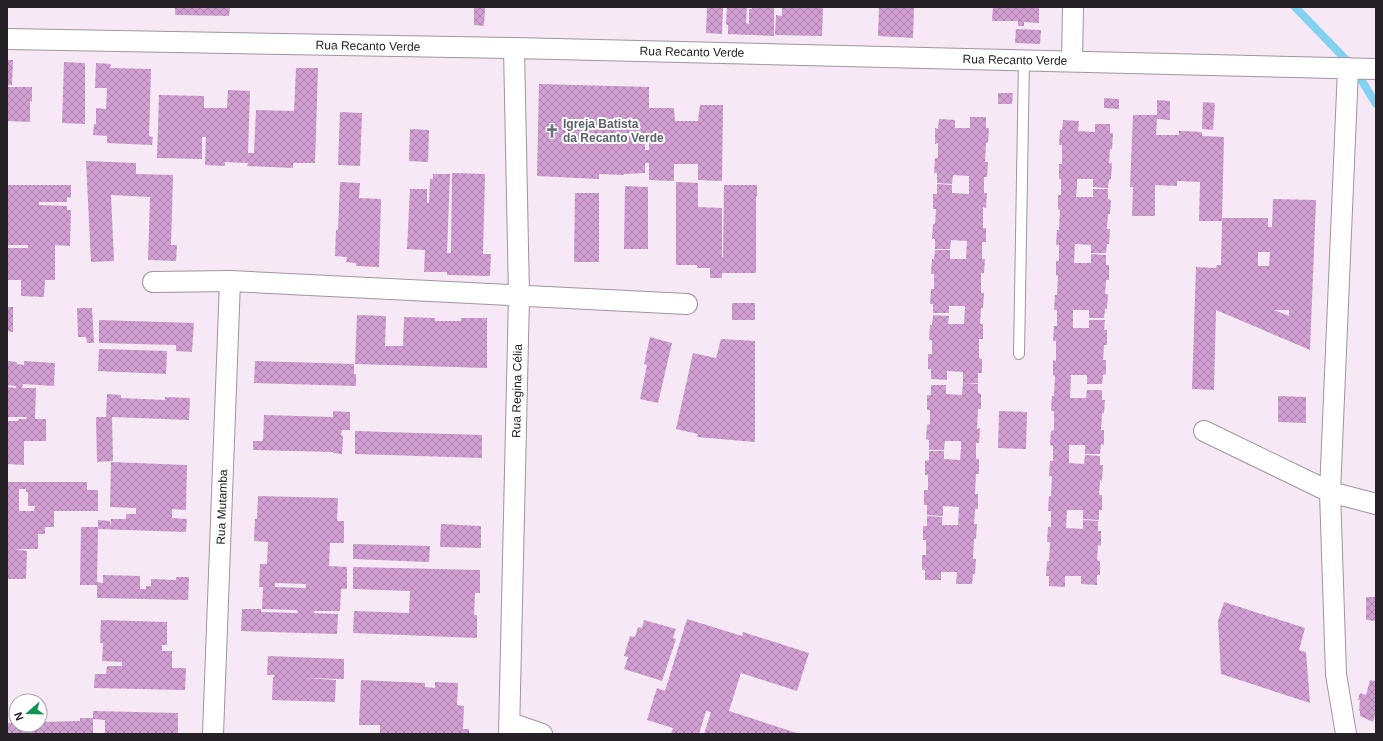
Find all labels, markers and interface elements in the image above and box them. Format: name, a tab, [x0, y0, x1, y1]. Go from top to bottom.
street label: Rua Recanto Verde	[316, 38, 421, 54]
street label: Rua Recanto Verde	[640, 44, 745, 60]
street label: Rua Recanto Verde	[963, 52, 1068, 68]
place label: Igreja Batista da Recanto Verde	[563, 117, 664, 145]
church icon: Igreja Batista da Recanto Verde	[544, 123, 560, 139]
street label: Rua Regina Célia	[509, 344, 525, 438]
street label: Rua Mutamba	[214, 469, 230, 545]
north arrow	[8, 693, 48, 733]
text: N	[12, 711, 26, 722]

